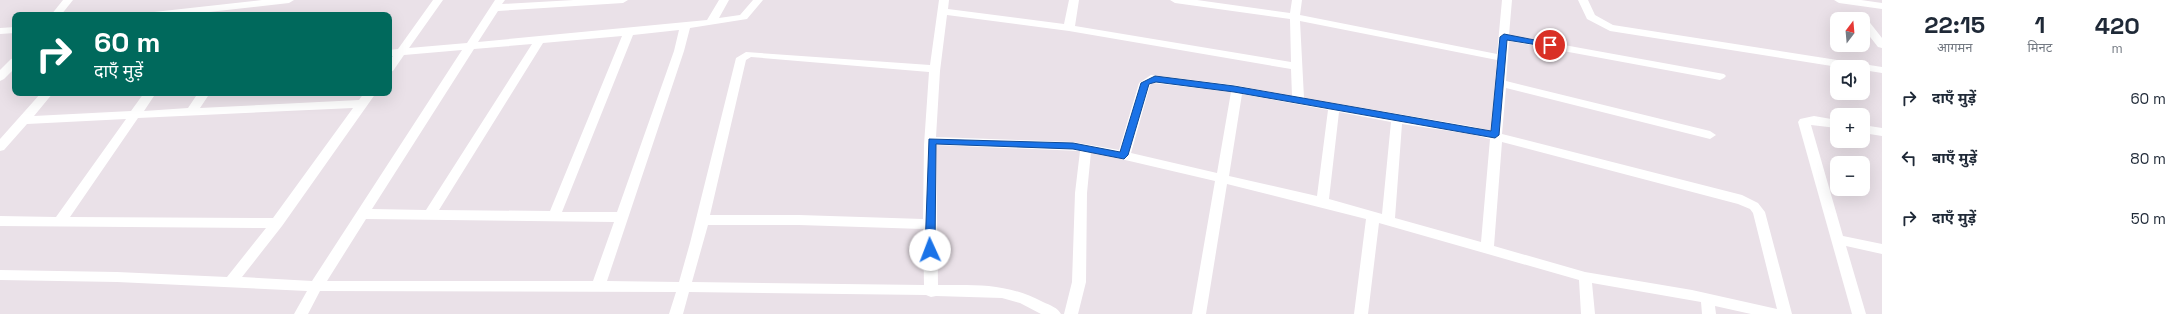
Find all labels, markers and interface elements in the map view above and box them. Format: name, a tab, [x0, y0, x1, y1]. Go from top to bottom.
text: 22:15	[1924, 9, 1985, 40]
text: 1	[2034, 9, 2045, 40]
text: 420	[2095, 10, 2140, 41]
north arrow	[1830, 12, 1870, 52]
map controls	[1830, 12, 1870, 196]
text: 60 m	[94, 24, 160, 60]
icon: right	[28, 28, 80, 80]
pin	[1533, 28, 1567, 62]
icon: arrive	[1539, 34, 1561, 56]
text: आगमन	[1937, 39, 1973, 56]
text: मिनट	[2027, 39, 2052, 56]
text: m	[2112, 40, 2123, 57]
text: दाएँ मुड़ें	[94, 59, 143, 82]
button: sound	[1830, 60, 1870, 100]
icon: right	[1898, 87, 1920, 109]
text: दाएँ मुड़ें	[1932, 88, 1976, 107]
text: 60 m	[2130, 89, 2166, 108]
button: +	[1830, 108, 1870, 148]
icon: left	[1898, 147, 1920, 169]
text: बाएँ मुड़ें	[1932, 148, 1977, 167]
text: 80 m	[2130, 149, 2166, 168]
button: −	[1830, 156, 1870, 196]
icon: right	[1898, 207, 1920, 229]
text: दाएँ मुड़ें	[1932, 208, 1976, 227]
text: 50 m	[2131, 209, 2166, 228]
position arrow	[909, 229, 951, 271]

